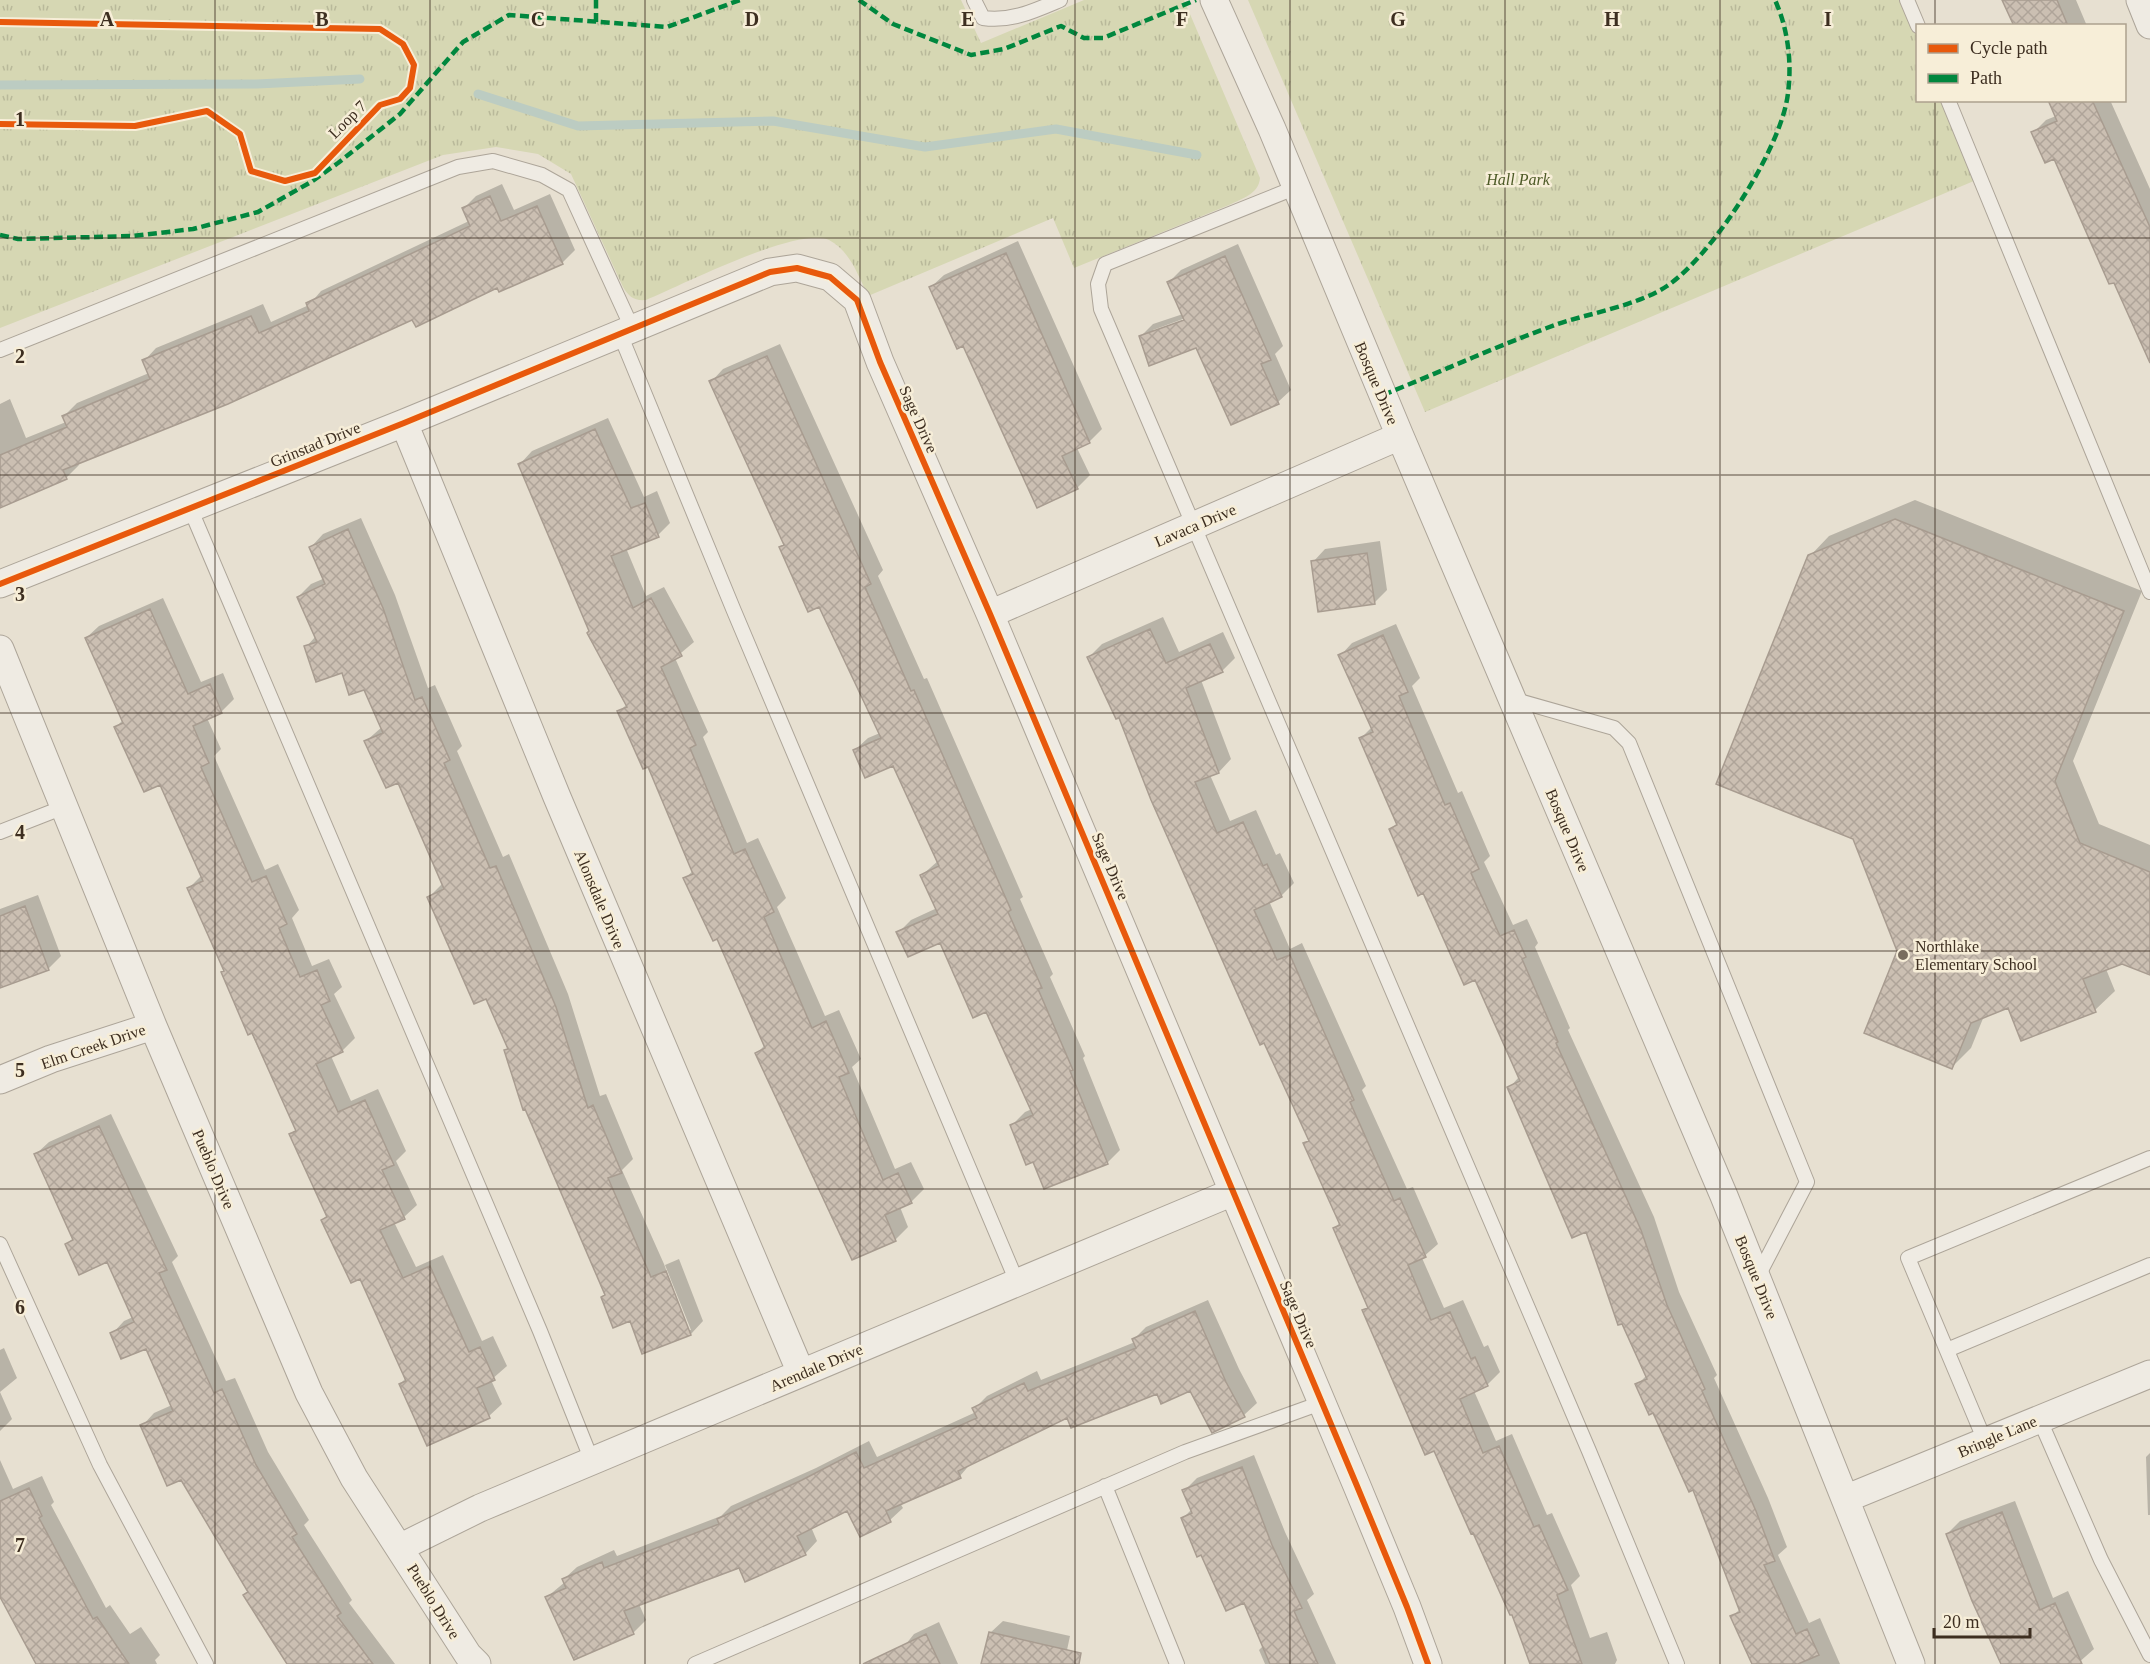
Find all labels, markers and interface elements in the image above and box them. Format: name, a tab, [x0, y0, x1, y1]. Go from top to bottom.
text: A	[100, 8, 115, 30]
text: B	[315, 8, 329, 30]
text: C	[531, 8, 545, 30]
text: D	[745, 8, 759, 30]
text: E	[961, 8, 975, 30]
text: F	[1176, 8, 1188, 30]
text: G	[1390, 8, 1406, 30]
text: H	[1604, 8, 1620, 30]
text: I	[1824, 8, 1832, 30]
legend	[1916, 24, 2126, 102]
text: Cycle path	[1970, 38, 2047, 58]
text: Path	[1970, 68, 2002, 88]
street label: Loop 7	[325, 97, 370, 142]
text: 1	[15, 108, 25, 130]
park label: Hall Park	[1485, 171, 1551, 188]
street label: Bosque Drive	[1351, 339, 1402, 428]
text: 2	[15, 345, 25, 367]
street label: Sage Drive	[895, 383, 941, 456]
street label: Grinstad Drive	[268, 419, 363, 470]
street label: Lavaca Drive	[1152, 501, 1238, 550]
text: 3	[15, 583, 25, 605]
street label: Bosque Drive	[1542, 786, 1593, 875]
text: 4	[15, 821, 25, 843]
street label: Sage Drive	[1088, 830, 1132, 903]
street label: Alonsdale Drive	[571, 847, 628, 951]
place label: Northlake Elementary School	[1915, 938, 2038, 974]
marker: Northlake Elementary School	[1896, 948, 1910, 962]
street label: Elm Creek Drive	[39, 1021, 148, 1072]
text: 5	[15, 1059, 25, 1081]
street label: Pueblo Drive	[189, 1127, 238, 1212]
street label: Bosque Drive	[1731, 1233, 1781, 1322]
street label: Sage Drive	[1276, 1278, 1320, 1351]
text: 6	[15, 1296, 25, 1318]
street label: Arendale Drive	[767, 1340, 865, 1395]
street label: Bringle Lane	[1955, 1412, 2040, 1462]
text: 7	[15, 1534, 25, 1556]
street label: Pueblo Drive	[404, 1561, 463, 1642]
scale bar	[1934, 1601, 2030, 1639]
text: 20 m	[1943, 1612, 1980, 1632]

